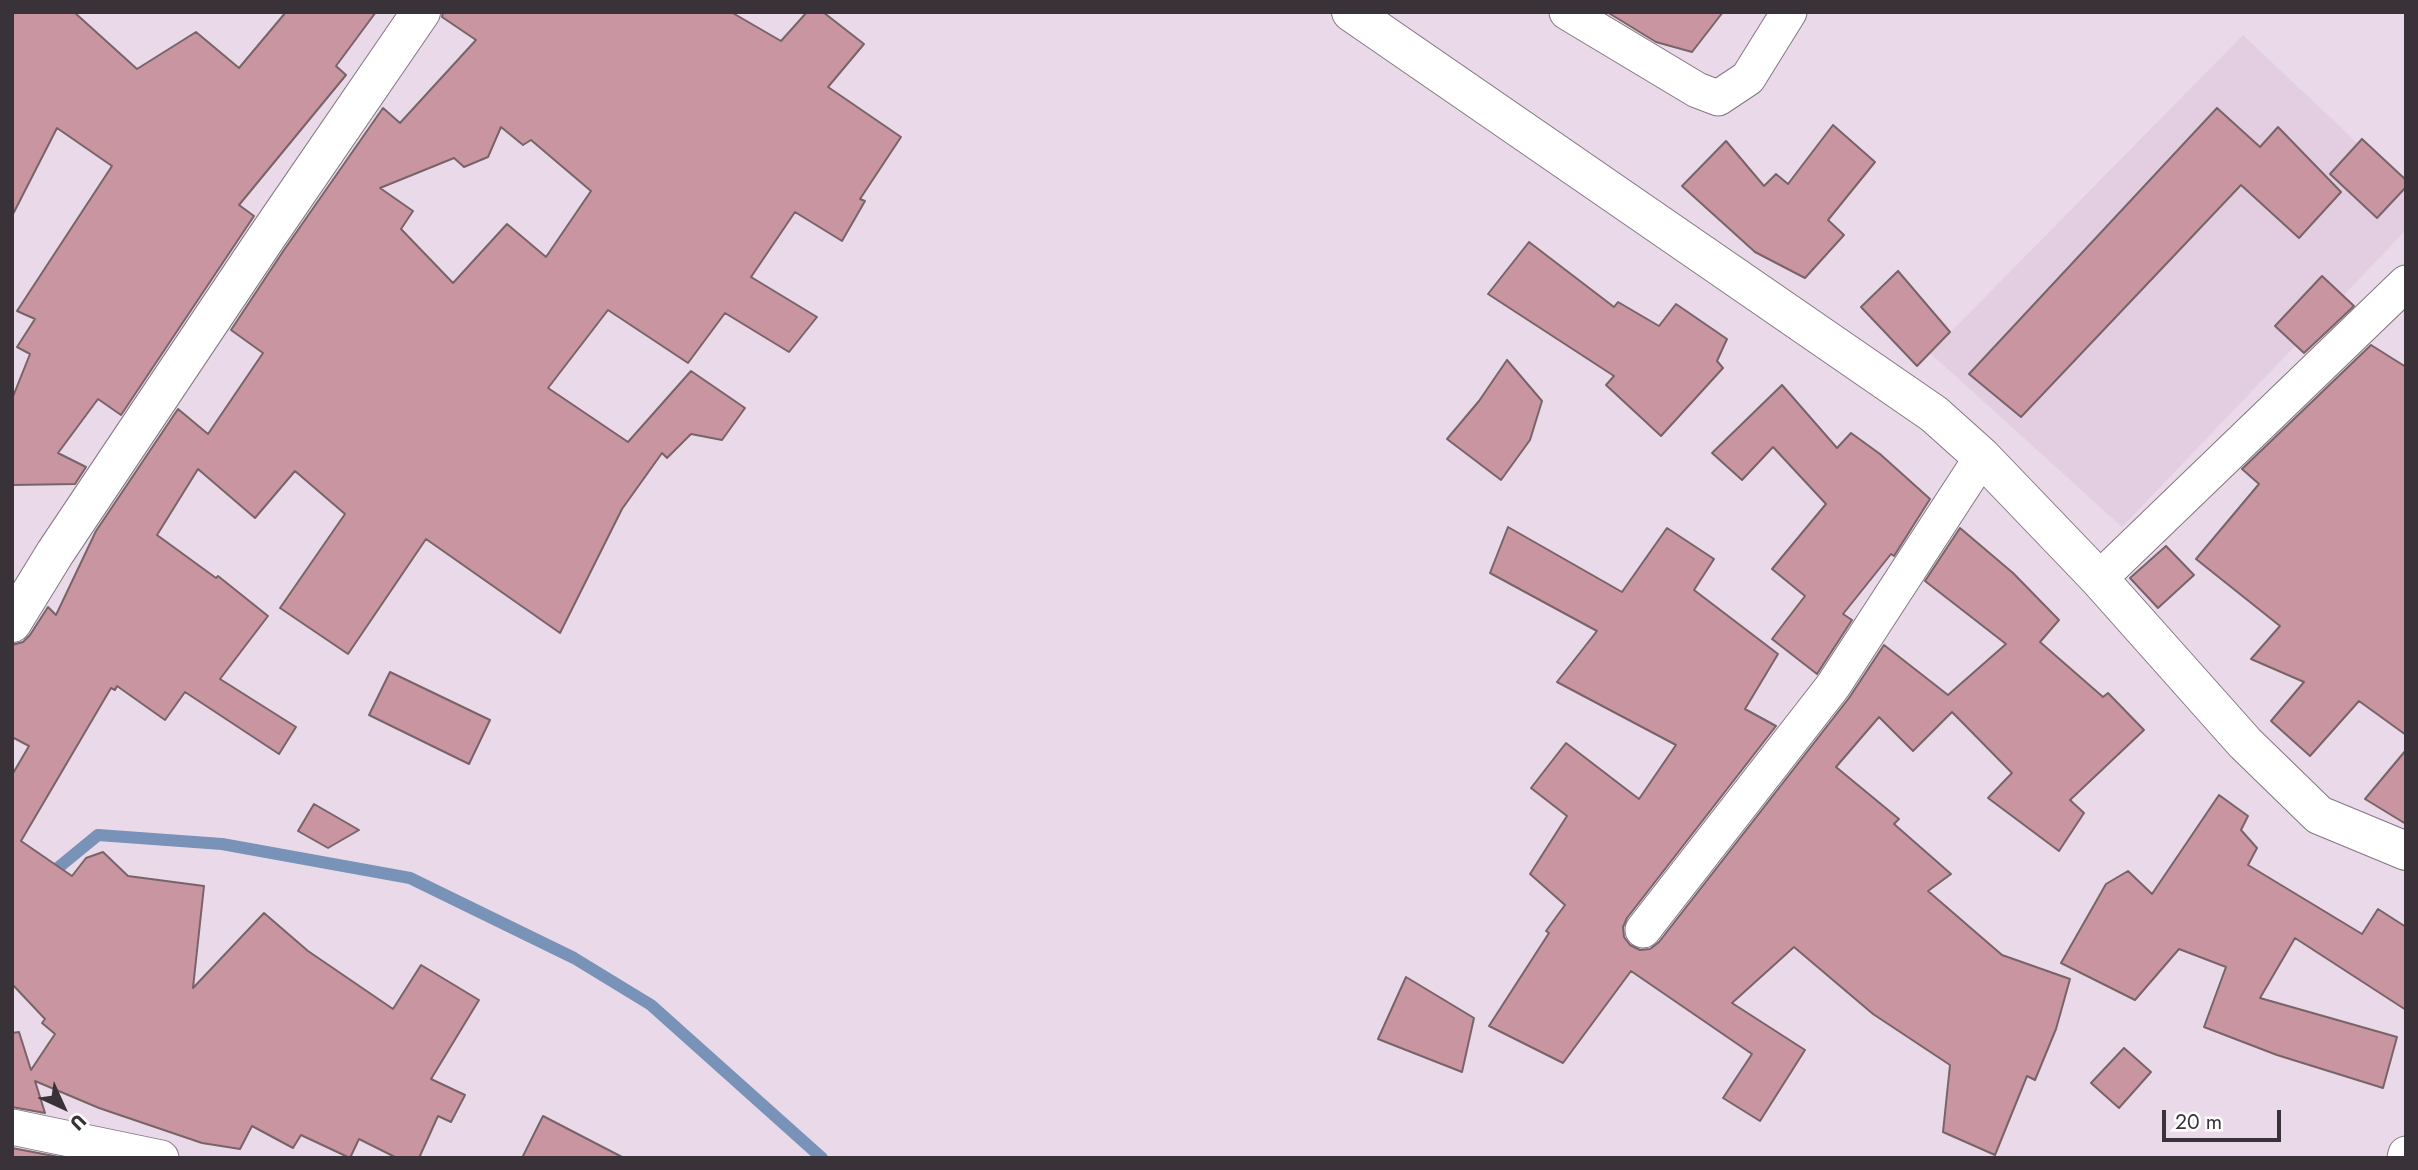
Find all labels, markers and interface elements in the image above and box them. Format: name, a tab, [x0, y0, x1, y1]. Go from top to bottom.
north arrow	[28, 1072, 98, 1142]
scale bar	[2166, 1096, 2285, 1140]
text: 20 m	[2175, 1107, 2222, 1137]
text: U	[64, 1108, 92, 1136]

